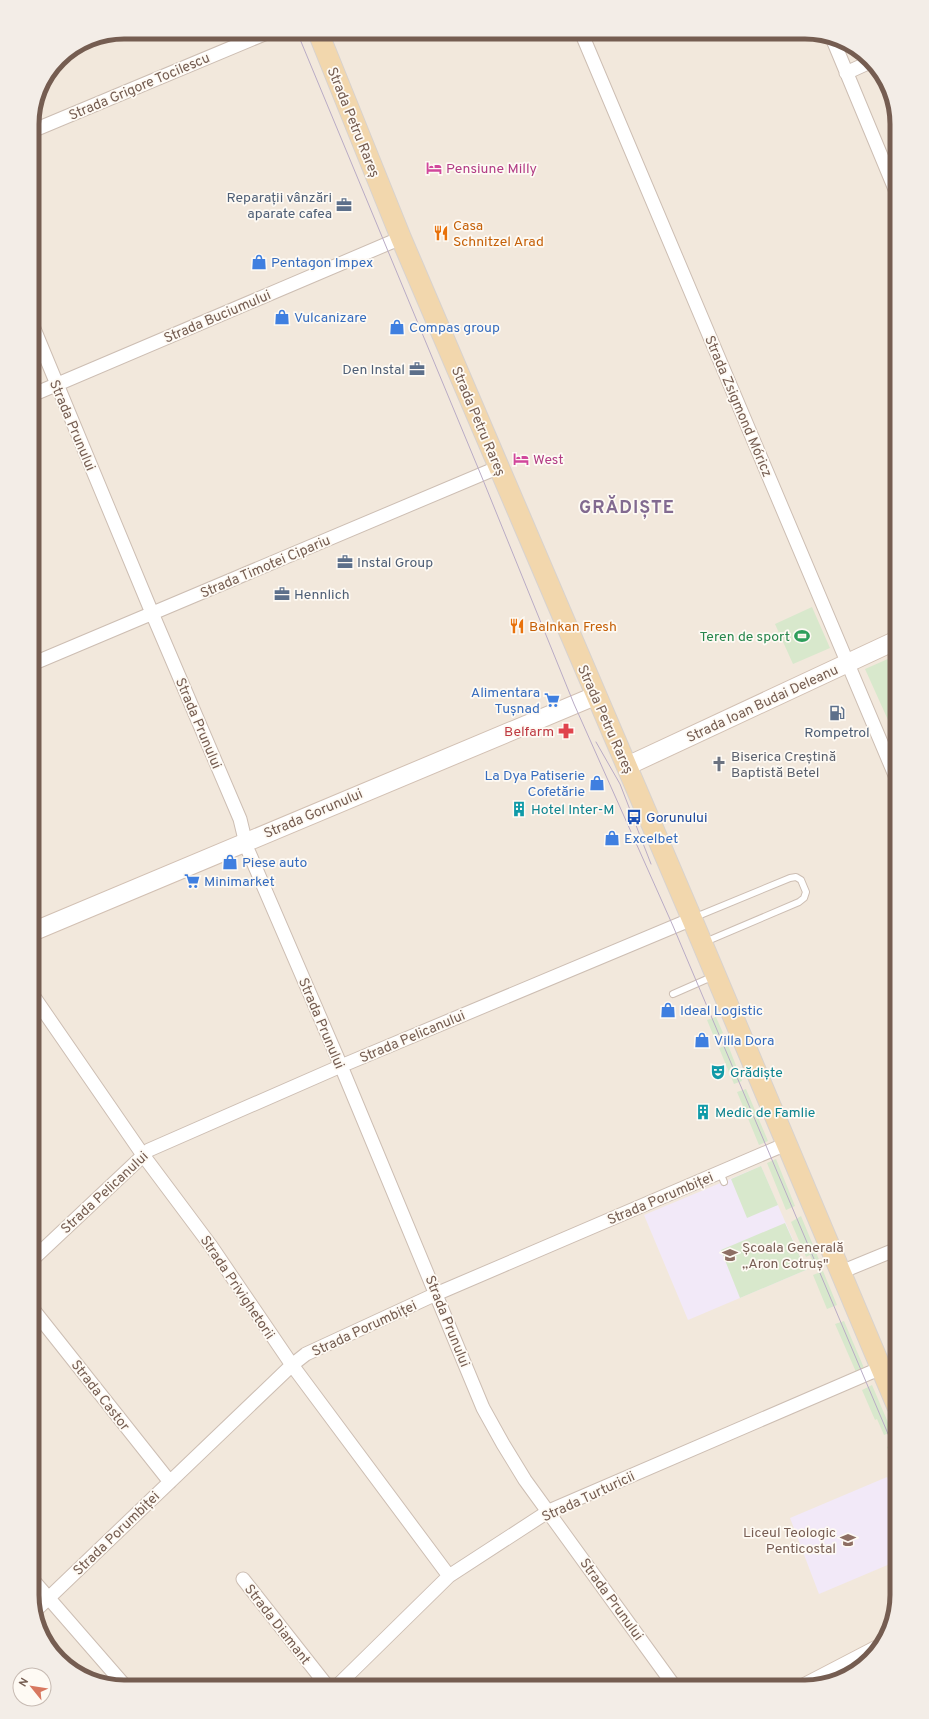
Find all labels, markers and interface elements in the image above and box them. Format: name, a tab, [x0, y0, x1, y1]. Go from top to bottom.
street label: Strada Grigore Tocilescu	[67, 50, 213, 125]
street label: Strada Petru Rareș	[323, 65, 382, 180]
hotel icon: Pensiune Milly	[425, 159, 443, 177]
place label: Pensiune Milly	[446, 161, 537, 178]
place label: Reparații vânzări aparate cafea	[226, 190, 332, 223]
office icon: Reparații vânzări aparate cafea	[335, 196, 353, 214]
place label: Casa Schnitzel Arad	[453, 218, 544, 251]
restaurant icon: Casa Schnitzel Arad	[432, 224, 450, 242]
shop icon: Pentagon Impex	[250, 253, 268, 271]
place label: Pentagon Impex	[271, 255, 373, 272]
street label: Strada Buciumului	[162, 287, 274, 348]
shop icon: Vulcanizare	[273, 308, 291, 326]
place label: Vulcanizare	[294, 310, 367, 327]
shop icon: Compas group	[388, 318, 406, 336]
place label: Compas group	[409, 320, 500, 337]
street label: Strada Zsigmond Móricz	[700, 333, 775, 480]
office icon: Den Instal	[408, 360, 426, 378]
place label: Den Instal	[342, 362, 405, 379]
street label: Strada Petru Rareș	[447, 364, 508, 479]
street label: Strada Prunului	[45, 378, 98, 474]
hotel icon: West	[512, 450, 530, 468]
place label: West	[533, 452, 564, 469]
district label: GRĂDIȘTE	[579, 495, 675, 520]
street label: Strada Timotei Cipariu	[198, 532, 333, 603]
office icon: Instal Group	[336, 553, 354, 571]
place label: Instal Group	[357, 555, 433, 572]
office icon: Hennlich	[273, 585, 291, 603]
place label: Hennlich	[294, 587, 350, 604]
restaurant icon: Balnkan Fresh	[508, 617, 526, 635]
place label: Balnkan Fresh	[529, 619, 617, 636]
sports icon: Teren de sport	[793, 627, 811, 645]
place label: Teren de sport	[699, 629, 790, 646]
street label: Strada Petru Rareș	[573, 662, 636, 777]
street label: Strada Ioan Budai Deleanu	[684, 662, 841, 747]
street label: Strada Prunului	[171, 676, 224, 772]
place label: Alimentara Tușnad	[471, 685, 540, 718]
supermarket icon: Alimentara Tușnad	[543, 691, 561, 709]
fuel station icon: Rompetrol	[828, 704, 846, 722]
pharmacy icon: Belfarm	[557, 722, 575, 740]
place label: Belfarm	[504, 724, 554, 741]
place label: Rompetrol	[804, 725, 870, 742]
place label: Biserica Creștină Baptistă Betel	[731, 749, 836, 782]
church icon: Biserica Creștină Baptistă Betel	[710, 755, 728, 773]
place label: La Dya Patiserie Cofetărie	[485, 768, 585, 801]
shop icon: La Dya Patiserie Cofetărie	[588, 774, 606, 792]
street label: Strada Gorunului	[262, 786, 366, 843]
building icon: Hotel Inter-M	[510, 800, 528, 818]
place label: Hotel Inter-M	[531, 802, 614, 819]
bus stop icon: Gorunului	[625, 808, 643, 826]
place label: Gorunului	[646, 810, 708, 827]
shop icon: Excelbet	[603, 829, 621, 847]
place label: Excelbet	[624, 831, 678, 848]
shop icon: Piese auto	[221, 853, 239, 871]
place label: Piese auto	[242, 855, 307, 872]
supermarket icon: Minimarket	[183, 872, 201, 890]
place label: Minimarket	[204, 874, 275, 891]
street label: Strada Prunului	[294, 976, 347, 1072]
shop icon: Ideal Logistic	[659, 1001, 677, 1019]
place label: Ideal Logistic	[680, 1003, 763, 1020]
street label: Strada Pelicanului	[357, 1007, 468, 1067]
shop icon: Villa Dora	[693, 1031, 711, 1049]
place label: Villa Dora	[714, 1033, 774, 1050]
theatre icon: Grădiște	[709, 1063, 727, 1081]
place label: Grădiște	[730, 1065, 783, 1082]
building icon: Medic de Famlie	[694, 1103, 712, 1121]
place label: Medic de Famlie	[715, 1105, 815, 1122]
street label: Strada Pelicanului	[58, 1148, 152, 1238]
street label: Strada Porumbiței	[605, 1169, 716, 1229]
street label: Strada Privighetorii	[196, 1233, 278, 1343]
place label: Școala Generală ,,Aron Cotruș"	[742, 1240, 844, 1273]
school or university icon: Școala Generală ,,Aron Cotruș"	[721, 1246, 739, 1264]
street label: Strada Prunului	[421, 1273, 473, 1370]
street label: Strada Porumbiței	[310, 1298, 420, 1361]
street label: Strada Castor	[67, 1357, 133, 1435]
street label: Strada Turturicii	[539, 1468, 638, 1526]
street label: Strada Porumbiței	[70, 1488, 164, 1580]
place label: Liceul Teologic Penticostal	[743, 1525, 836, 1558]
school or university icon: Liceul Teologic Penticostal	[839, 1531, 857, 1549]
street label: Strada Prunului	[575, 1556, 646, 1644]
street label: Strada Diamant	[240, 1581, 313, 1669]
north arrow	[12, 1667, 52, 1707]
text: N	[16, 1676, 32, 1689]

